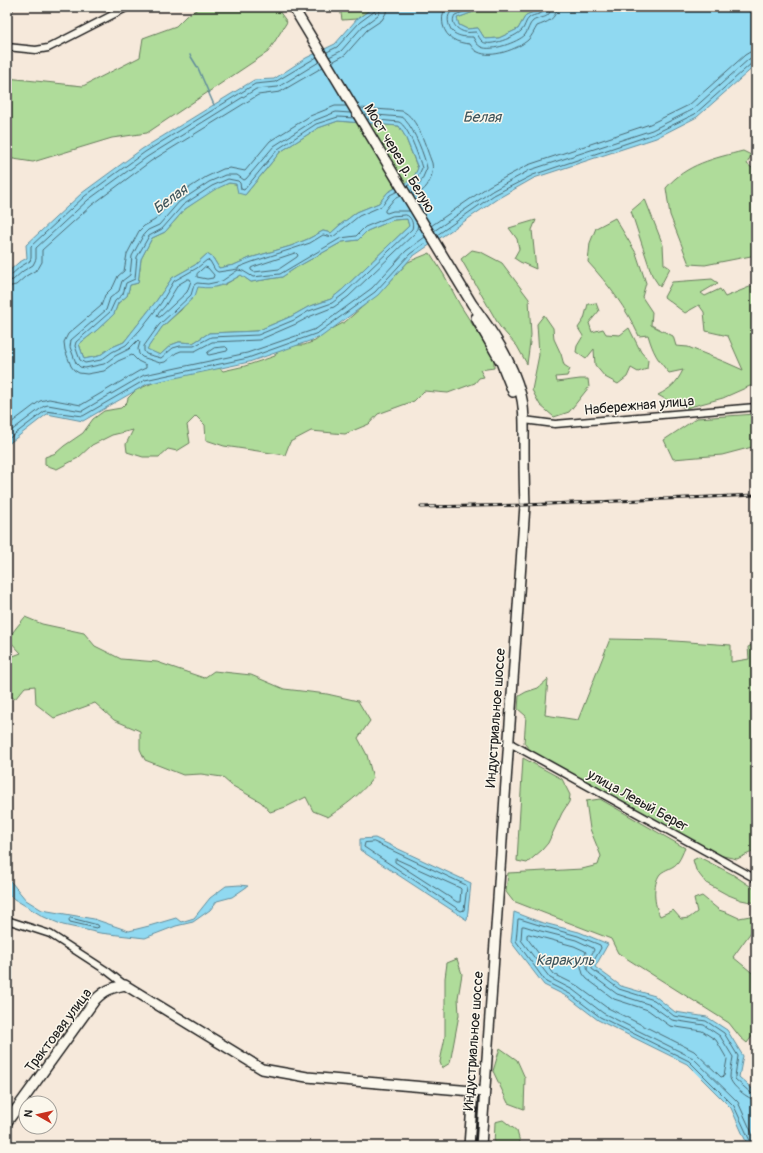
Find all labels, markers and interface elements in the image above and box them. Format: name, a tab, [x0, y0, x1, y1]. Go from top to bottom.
street label: Мост через р. Белую	[360, 101, 439, 216]
water label: Белая	[463, 108, 503, 127]
water label: Белая	[149, 179, 193, 218]
street label: Набережная улица	[583, 392, 695, 419]
street label: Индустриальное шоссе	[482, 648, 509, 788]
street label: улица Левый Берег	[584, 765, 691, 835]
water label: Каракуль	[536, 951, 594, 970]
street label: Индустриальное шоссе	[460, 971, 487, 1111]
street label: Трактовая улица	[21, 985, 95, 1076]
north arrow	[18, 1095, 58, 1135]
text: N	[22, 1109, 36, 1118]

